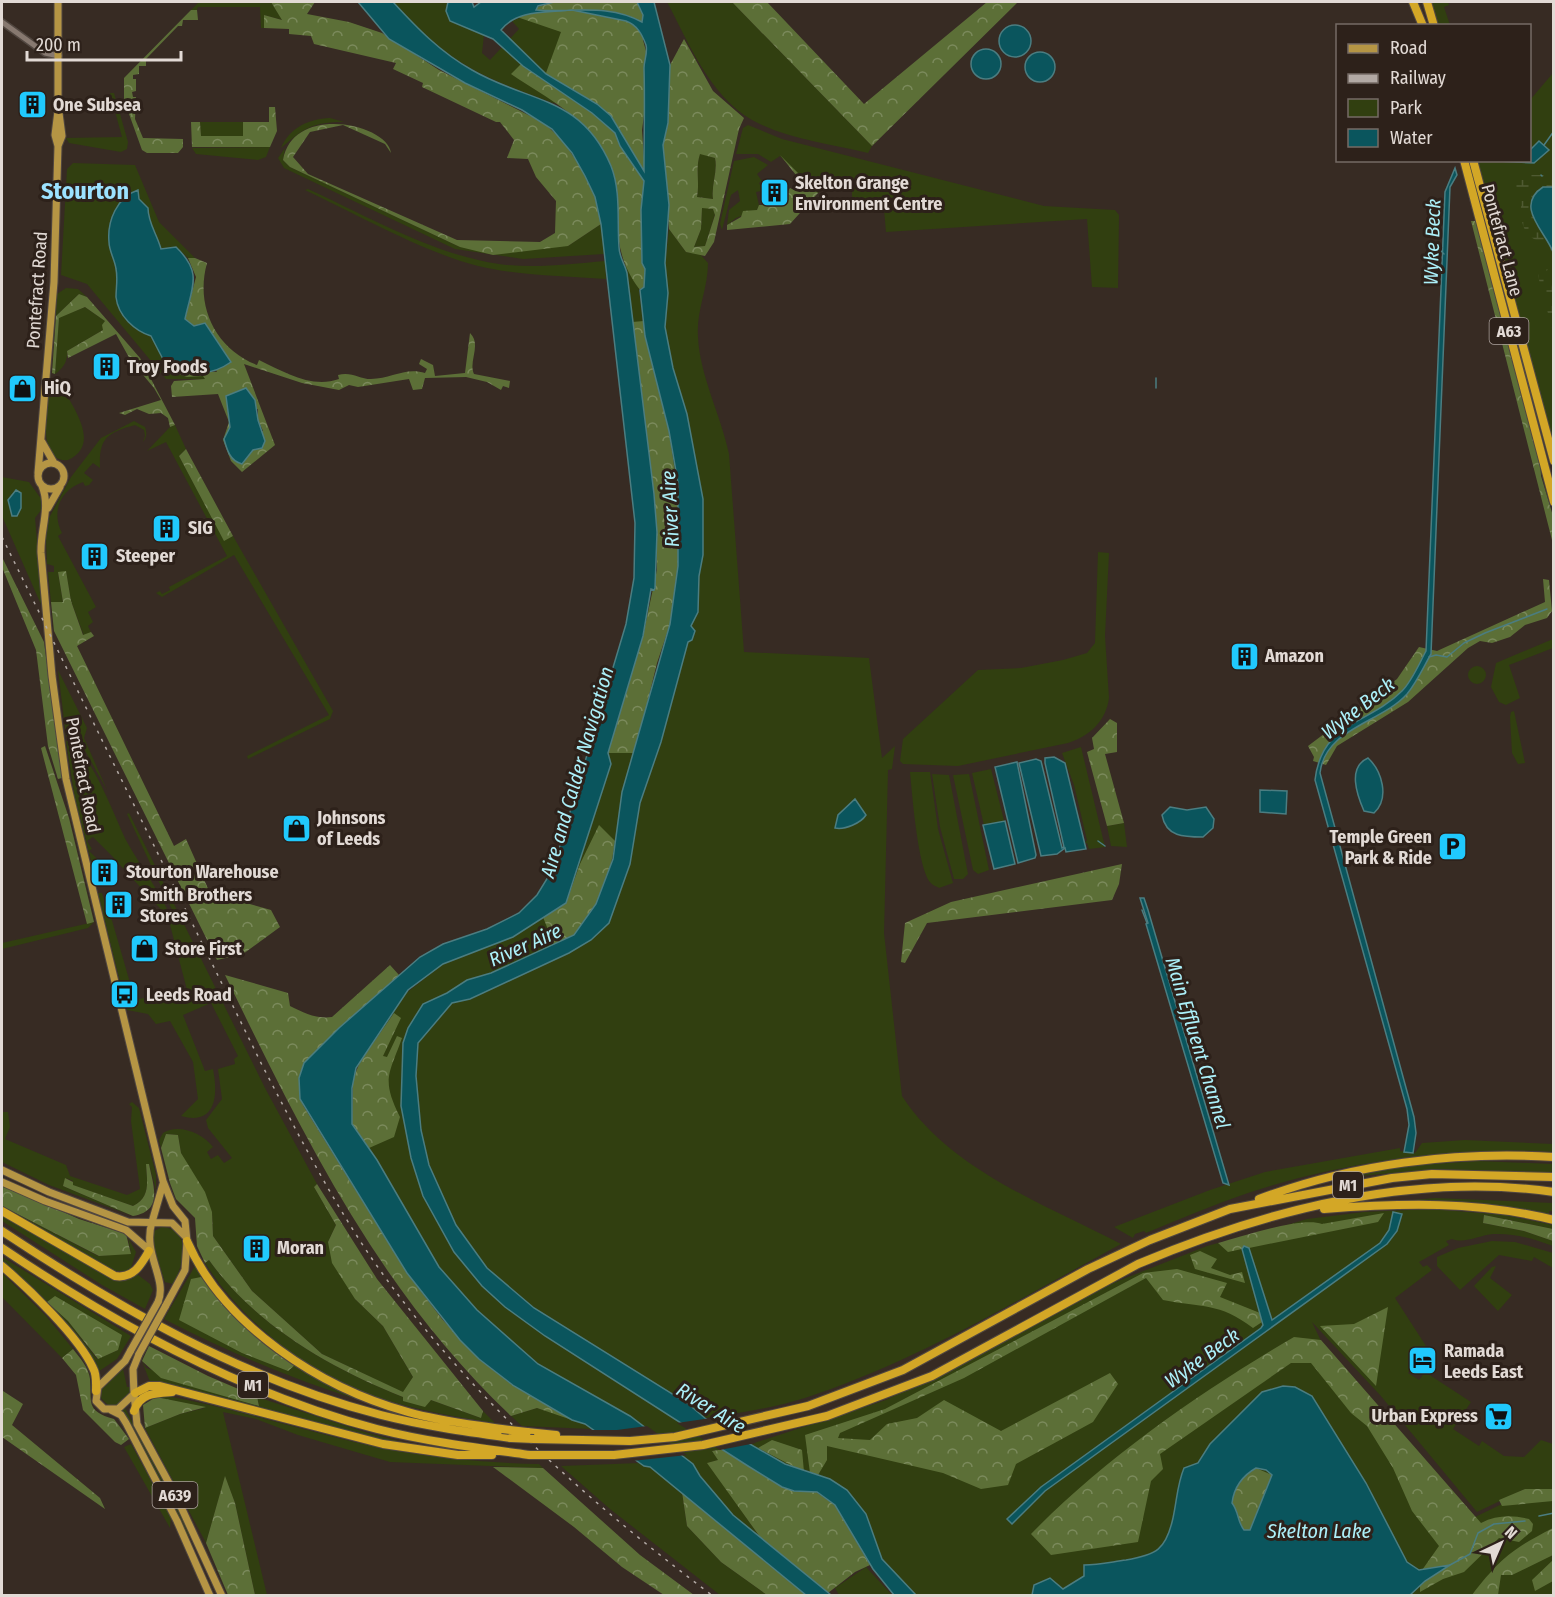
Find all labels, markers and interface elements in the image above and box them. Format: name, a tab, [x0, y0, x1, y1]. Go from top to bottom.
scale bar	[27, 24, 182, 62]
legend	[1336, 24, 1531, 162]
text: 200 m	[36, 34, 81, 56]
text: Road	[1390, 37, 1427, 59]
text: Railway	[1390, 67, 1446, 89]
building icon: One Subsea	[16, 89, 48, 121]
place label: One Subsea	[53, 94, 141, 116]
text: Park	[1390, 97, 1423, 119]
text: Water	[1390, 127, 1433, 149]
place label: Skelton Grange Environment Centre	[795, 172, 942, 215]
district label: Stourton	[41, 177, 129, 205]
building icon: Skelton Grange Environment Centre	[758, 177, 790, 209]
street label: Pontefract Lane	[1476, 181, 1528, 299]
water label: Wyke Beck	[1418, 198, 1446, 286]
street label: Pontefract Road	[22, 231, 52, 349]
road number: A63	[1490, 318, 1528, 344]
building icon: Troy Foods	[90, 351, 122, 383]
place label: Troy Foods	[127, 356, 207, 378]
shop icon: HiQ	[7, 372, 39, 404]
place label: HiQ	[44, 377, 71, 399]
water label: River Aire	[656, 469, 684, 548]
building icon: SIG	[151, 512, 183, 544]
place label: SIG	[188, 517, 213, 539]
building icon: Steeper	[79, 540, 111, 572]
place label: Steeper	[116, 545, 176, 567]
building icon: Amazon	[1228, 640, 1260, 672]
place label: Amazon	[1264, 645, 1324, 667]
water label: Aire and Calder Navigation	[535, 664, 619, 881]
water label: Wyke Beck	[1317, 672, 1400, 744]
street label: Pontefract Road	[61, 715, 105, 835]
place label: Johnsons of Leeds	[316, 807, 386, 850]
shop icon: Johnsons of Leeds	[280, 812, 312, 844]
place label: Temple Green Park & Ride	[1329, 826, 1432, 869]
parking icon: Temple Green Park & Ride	[1437, 831, 1469, 863]
building icon: Stourton Warehouse	[89, 856, 121, 888]
place label: Stourton Warehouse	[126, 861, 279, 883]
place label: Smith Brothers Stores	[140, 884, 252, 927]
building icon: Smith Brothers Stores	[103, 889, 135, 921]
water label: River Aire	[485, 918, 566, 972]
shop icon: Store First	[128, 933, 160, 965]
place label: Store First	[165, 938, 242, 960]
water label: Main Effluent Channel	[1160, 954, 1236, 1132]
bus stop icon: Leeds Road	[109, 979, 141, 1011]
place label: Leeds Road	[146, 984, 232, 1006]
road number: M1	[1333, 1172, 1363, 1198]
building icon: Moran	[240, 1232, 272, 1264]
place label: Moran	[277, 1237, 324, 1259]
water label: Wyke Beck	[1160, 1323, 1244, 1393]
place label: Ramada Leeds East	[1444, 1340, 1524, 1383]
hotel icon: Ramada Leeds East	[1407, 1345, 1439, 1377]
road number: M1	[238, 1372, 268, 1398]
water label: River Aire	[672, 1377, 750, 1439]
supermarket icon: Urban Express	[1483, 1400, 1515, 1432]
place label: Urban Express	[1371, 1405, 1478, 1427]
road number: A639	[152, 1482, 198, 1508]
north arrow	[1471, 1513, 1531, 1573]
water label: Skelton Lake	[1266, 1519, 1372, 1543]
text: N	[1501, 1522, 1521, 1543]

